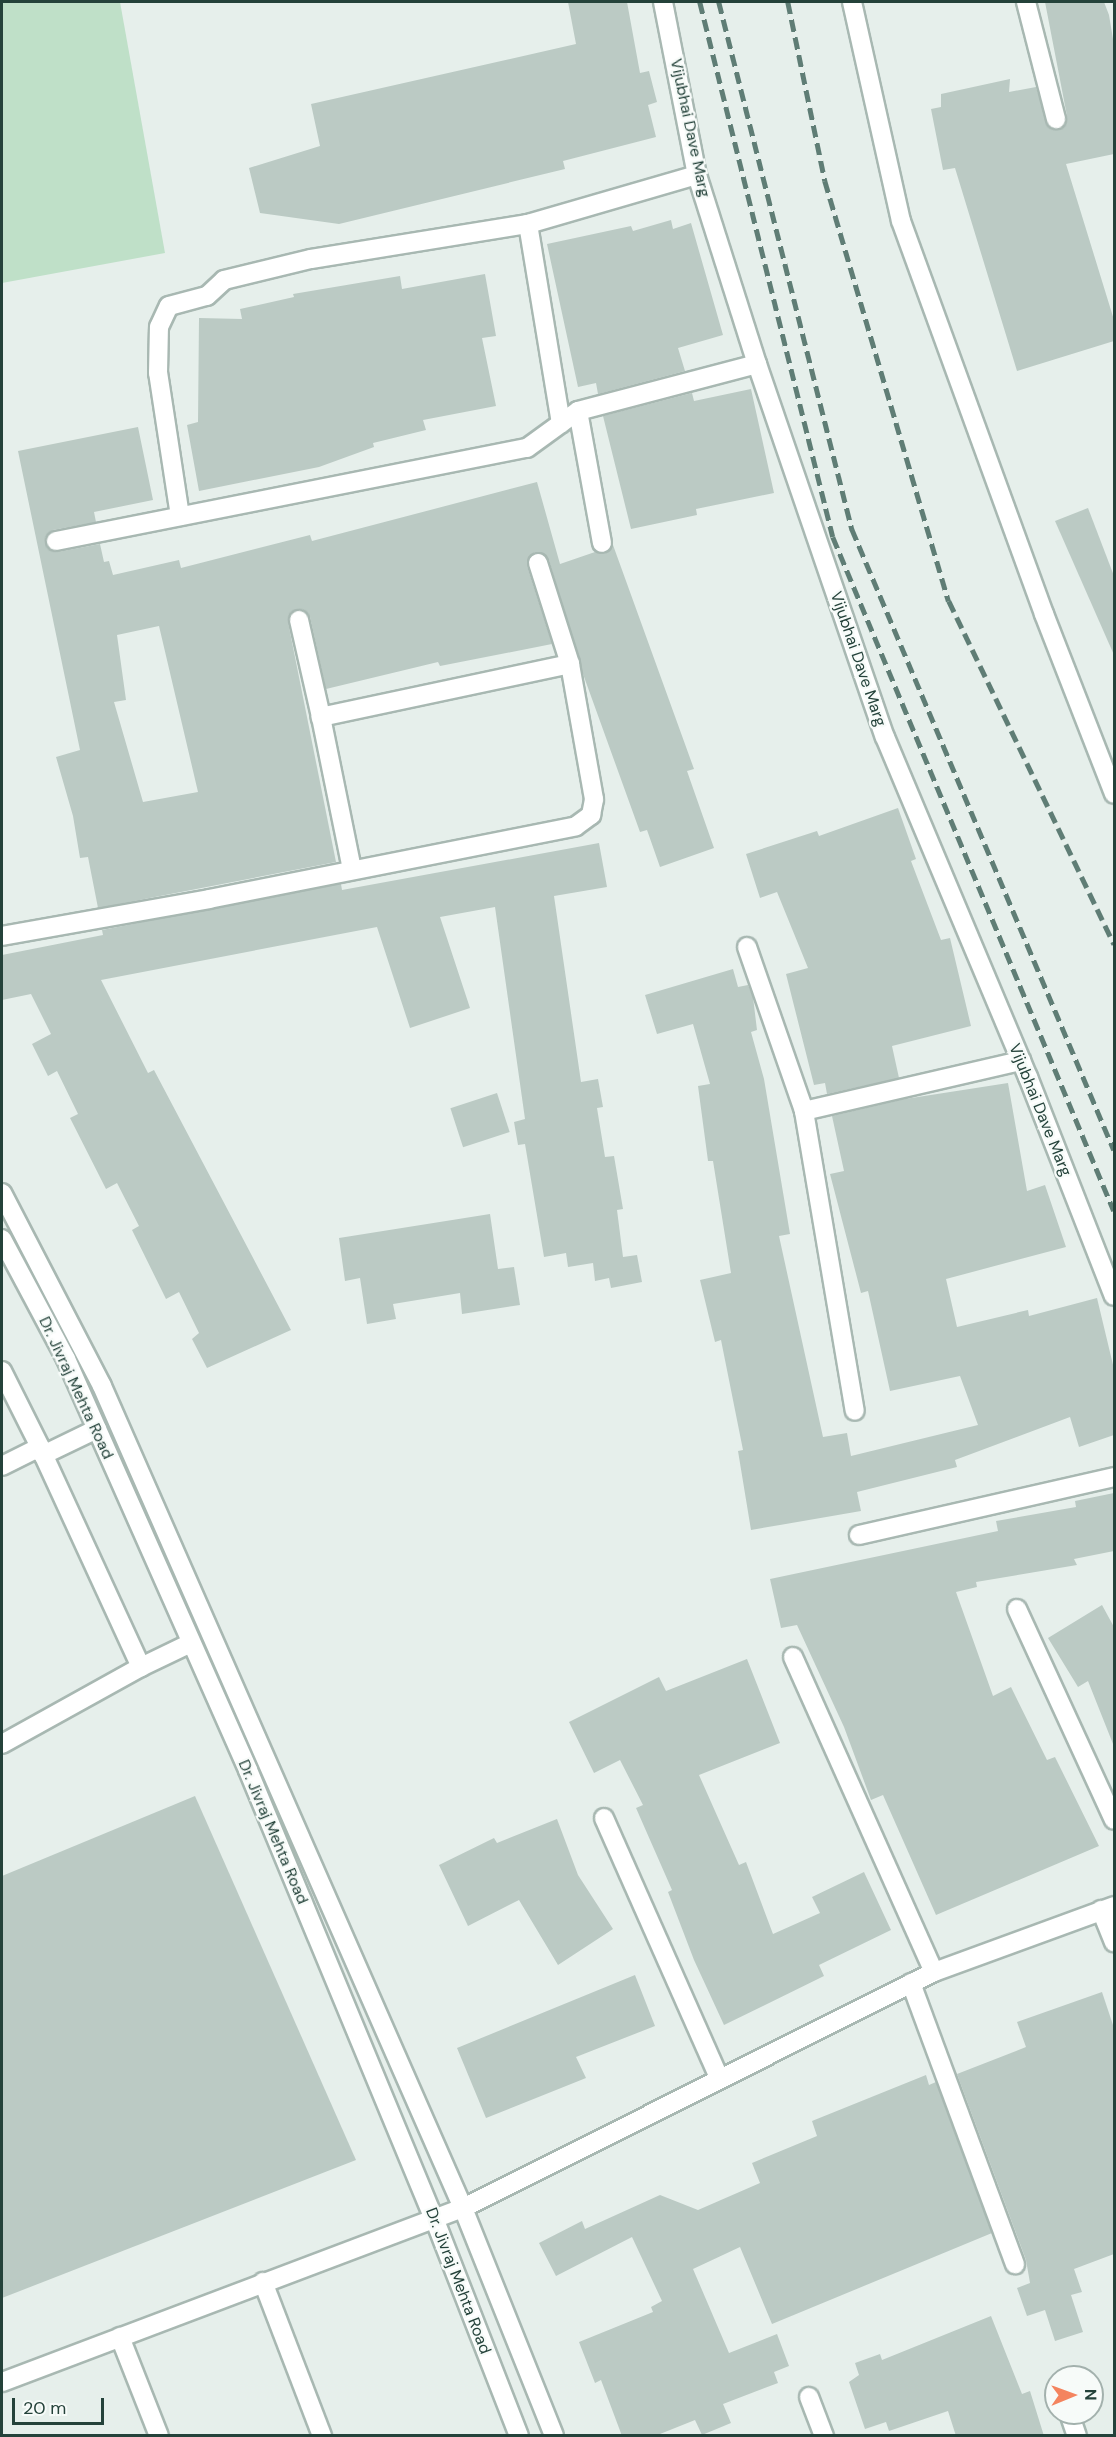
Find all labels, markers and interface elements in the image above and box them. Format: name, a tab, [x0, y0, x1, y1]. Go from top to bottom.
street label: Vijubhai Dave Marg	[666, 57, 714, 199]
street label: Vijubhai Dave Marg	[826, 589, 890, 729]
street label: Vijubhai Dave Marg	[1005, 1041, 1075, 1179]
street label: Dr. Jivraj Mehta Road	[35, 1314, 117, 1462]
street label: Dr. Jivraj Mehta Road	[234, 1757, 312, 1907]
street label: Dr. Jivraj Mehta Road	[421, 2205, 495, 2357]
north arrow	[1044, 2365, 1104, 2425]
scale bar	[15, 2386, 106, 2424]
text: N	[1080, 2389, 1101, 2401]
text: 20 m	[23, 2396, 66, 2420]

